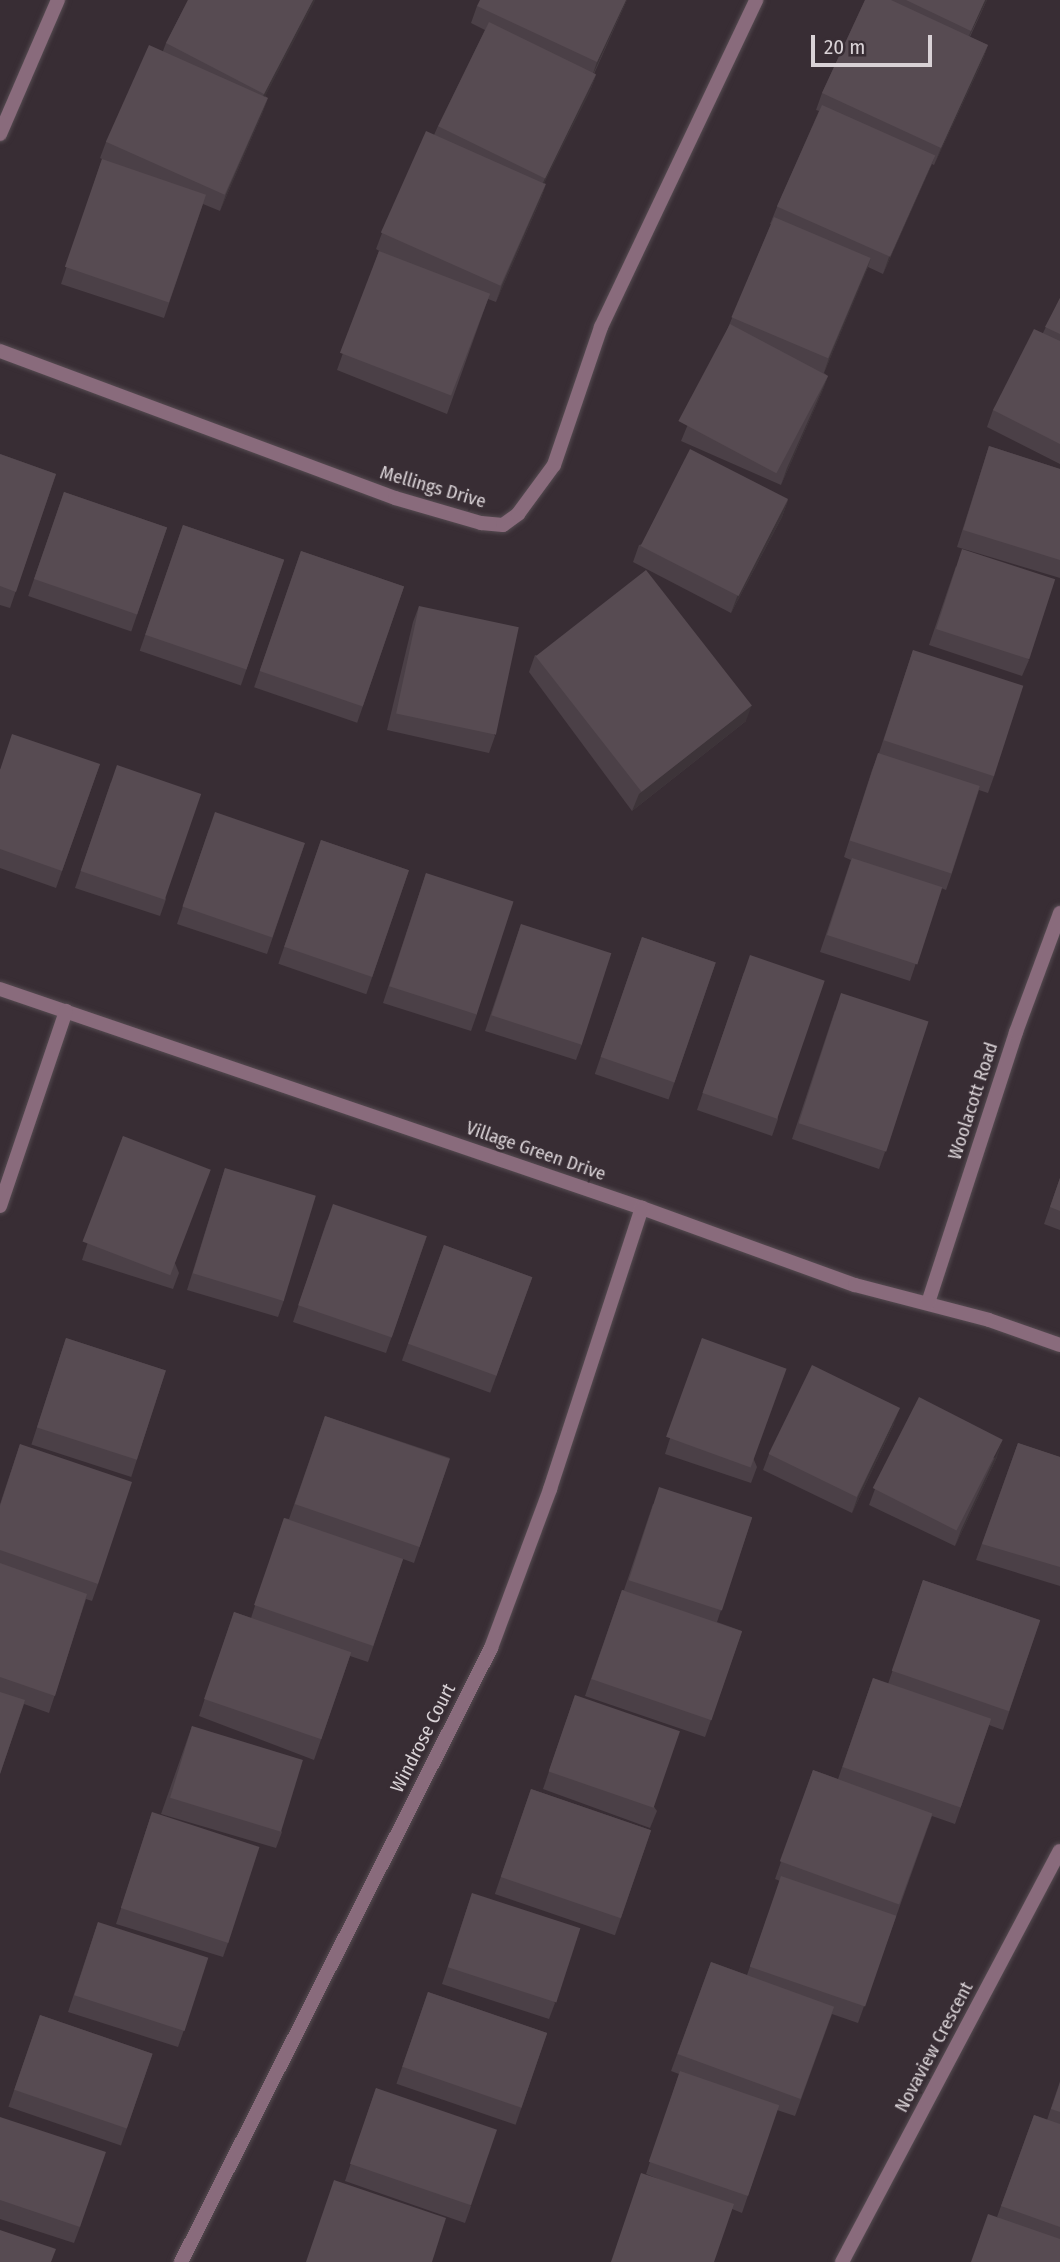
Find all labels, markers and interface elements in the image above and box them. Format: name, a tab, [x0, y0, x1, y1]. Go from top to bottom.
scale bar	[815, 21, 936, 65]
text: 20 m	[824, 34, 865, 60]
street label: Mellings Drive	[377, 461, 489, 513]
street label: Woolacott Road	[943, 1039, 1003, 1163]
street label: Village Green Drive	[463, 1116, 609, 1186]
street label: Windrose Court	[386, 1680, 460, 1796]
street label: Novaview Crescent	[890, 1978, 978, 2116]

